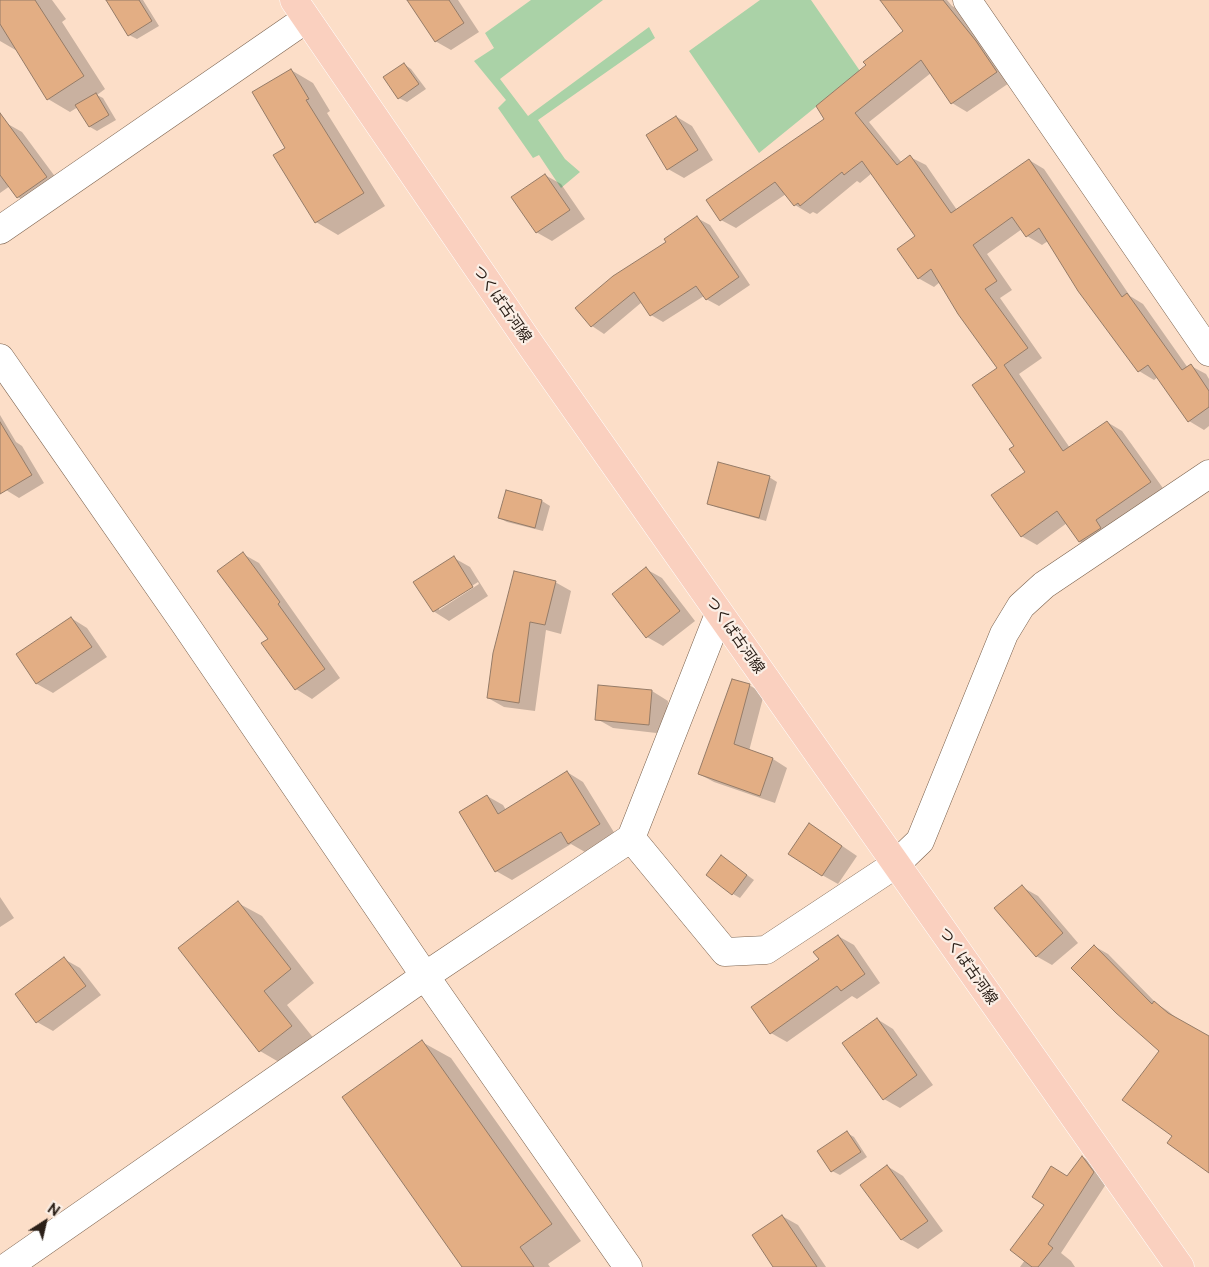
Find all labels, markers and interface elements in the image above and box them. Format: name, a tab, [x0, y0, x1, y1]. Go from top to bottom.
street label: つくば古河線	[469, 262, 535, 346]
street label: つくば古河線	[702, 593, 768, 677]
street label: つくば古河線	[935, 924, 1001, 1008]
north arrow	[20, 1197, 70, 1247]
text: N	[45, 1200, 63, 1219]

